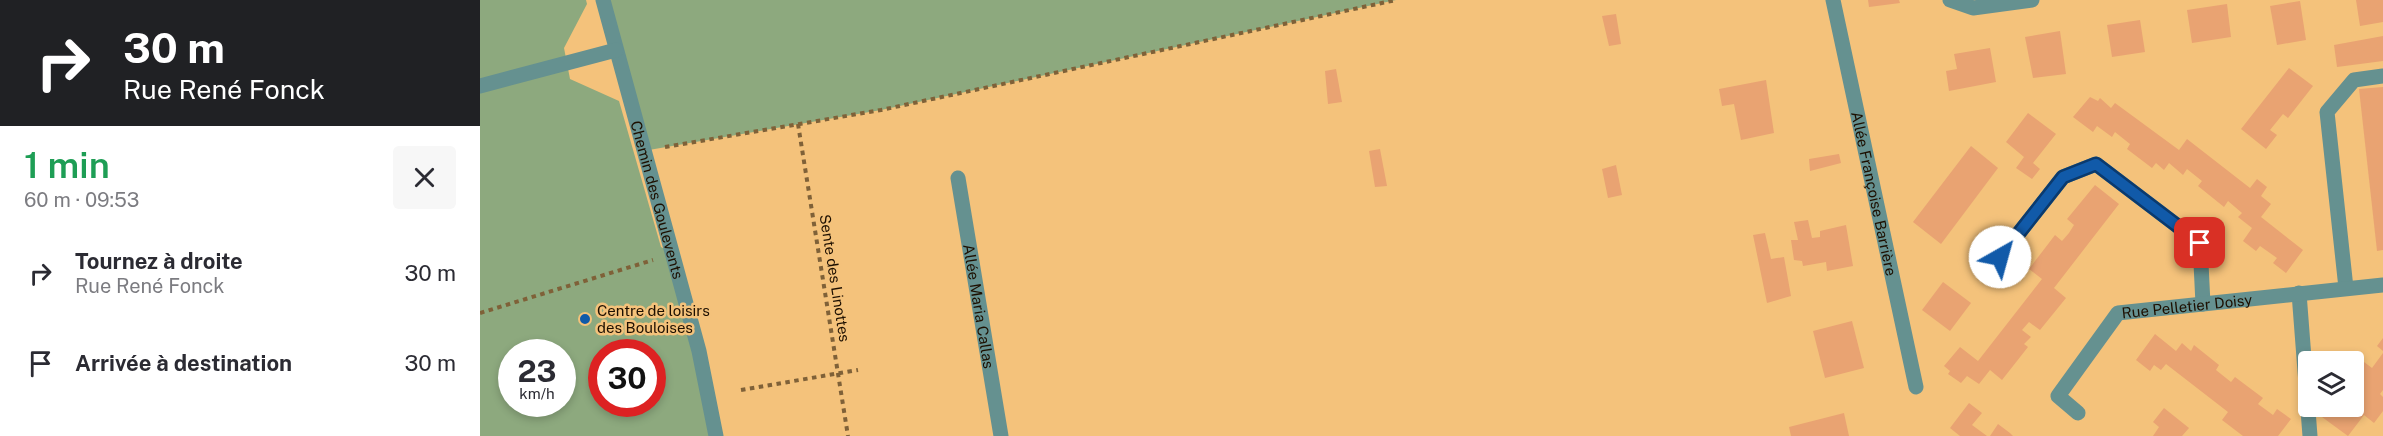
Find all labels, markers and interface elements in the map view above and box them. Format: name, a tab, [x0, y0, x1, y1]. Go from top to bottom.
text: 30 m	[123, 23, 225, 72]
icon: right	[24, 24, 102, 102]
text: Rue René Fonck	[123, 73, 325, 105]
street label: Allée Françoise Barrière	[1849, 110, 1900, 277]
street label: Chemin des Goulevents	[628, 119, 687, 281]
text: 1 min	[24, 144, 110, 186]
button: close	[393, 146, 456, 209]
text: 60 m · 09:53	[24, 188, 139, 212]
street label: Sente des Linottes	[817, 213, 853, 343]
pin	[2174, 217, 2225, 268]
position arrow	[1968, 225, 2032, 289]
icon: arrive	[2183, 226, 2216, 259]
street label: Allée Maria Callas	[961, 243, 998, 370]
text: Tournez à droite	[75, 248, 243, 274]
icon: right	[24, 257, 57, 290]
text: 30 m	[404, 260, 456, 286]
text: Rue René Fonck	[75, 274, 225, 298]
street label: Rue Pelletier Doisy	[2121, 290, 2253, 321]
place label: Centre de loisirs des Bouloises	[597, 302, 710, 336]
marker: Centre de loisirs des Bouloises	[578, 312, 592, 326]
speed limit sign: 30	[588, 339, 666, 417]
icon: arrive	[24, 347, 57, 380]
text: Arrivée à destination	[75, 350, 292, 376]
text: 30 m	[404, 350, 456, 376]
map controls	[2298, 351, 2364, 417]
button: layers	[2298, 351, 2364, 417]
text: 23	[517, 353, 557, 389]
text: km/h	[519, 385, 555, 402]

